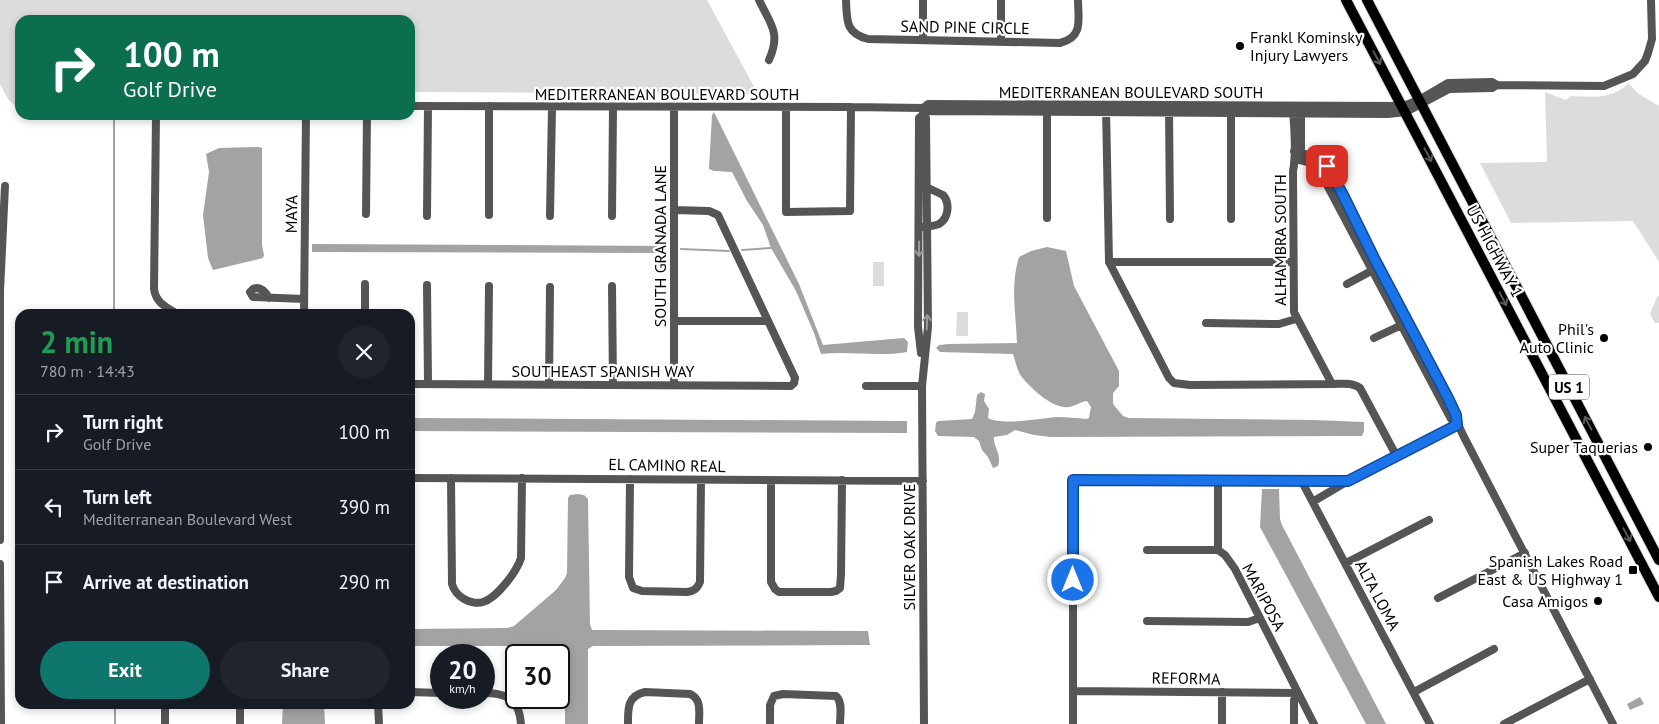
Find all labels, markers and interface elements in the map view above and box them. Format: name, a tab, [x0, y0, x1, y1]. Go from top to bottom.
street label: SAND PINE CIRCLE	[900, 16, 1030, 38]
place label: Frankl Kominsky Injury Lawyers	[1250, 27, 1363, 65]
text: 100 m	[123, 31, 220, 77]
icon: right	[40, 35, 105, 100]
marker: Frankl Kominsky Injury Lawyers	[1234, 40, 1246, 52]
one-way arrow	[1372, 51, 1382, 66]
text: Golf Drive	[123, 75, 217, 103]
street label: MEDITERRANEAN BOULEVARD SOUTH	[999, 82, 1263, 102]
street label: MEDITERRANEAN BOULEVARD SOUTH	[535, 84, 799, 104]
pin	[1306, 145, 1348, 187]
one-way arrow	[1424, 147, 1433, 162]
icon: arrive	[1313, 152, 1341, 180]
street label: SOUTH GRANADA LANE	[650, 165, 670, 327]
street label: ALHAMBRA SOUTH	[1270, 174, 1290, 306]
street label: MAYA	[281, 194, 301, 233]
street label: US HIGHWAY 1	[1462, 201, 1528, 301]
one-way arrow	[914, 240, 924, 257]
one-way arrow	[1499, 291, 1508, 306]
one-way arrow	[923, 314, 932, 330]
place label: Phil's Auto Clinic	[1520, 319, 1594, 357]
text: 2 min	[40, 322, 113, 361]
button: close	[338, 326, 390, 378]
marker: Phil's Auto Clinic	[1598, 332, 1610, 344]
text: 780 m · 14:43	[40, 361, 135, 381]
street label: SOUTHEAST SPANISH WAY	[512, 361, 695, 381]
road number: US 1	[1549, 374, 1589, 400]
text: Turn right	[83, 410, 163, 434]
one-way arrow	[1583, 416, 1593, 431]
icon: right	[40, 418, 68, 446]
text: 100 m	[338, 420, 390, 444]
text: Golf Drive	[83, 434, 151, 454]
place label: Super Taquerias	[1530, 437, 1638, 457]
marker: Super Taquerias	[1642, 441, 1654, 453]
street label: EL CAMINO REAL	[608, 454, 726, 476]
street label: SILVER OAK DRIVE	[899, 484, 919, 610]
text: Turn left	[83, 485, 152, 509]
icon: left	[40, 493, 68, 521]
text: 390 m	[338, 495, 390, 519]
text: Mediterranean Boulevard West	[83, 509, 292, 529]
one-way arrow	[1622, 528, 1632, 543]
place label: Spanish Lakes Road East & US Highway 1	[1478, 551, 1623, 589]
position arrow	[1046, 553, 1098, 605]
street label: ALTA LOMA	[1351, 556, 1405, 634]
street label: MARIPOSA	[1238, 560, 1290, 635]
marker: Spanish Lakes Road East & US Highway 1	[1627, 564, 1639, 576]
icon: arrive	[40, 568, 68, 596]
text: Arrive at destination	[83, 570, 249, 594]
text: 290 m	[338, 570, 390, 594]
place label: Casa Amigos	[1502, 591, 1588, 611]
marker: Casa Amigos	[1592, 595, 1604, 607]
button: Exit	[40, 641, 210, 699]
button: Share	[220, 641, 390, 699]
speed limit sign: 30	[505, 644, 570, 709]
text: 20	[448, 654, 477, 686]
street label: REFORMA	[1151, 667, 1221, 689]
text: km/h	[449, 681, 476, 696]

